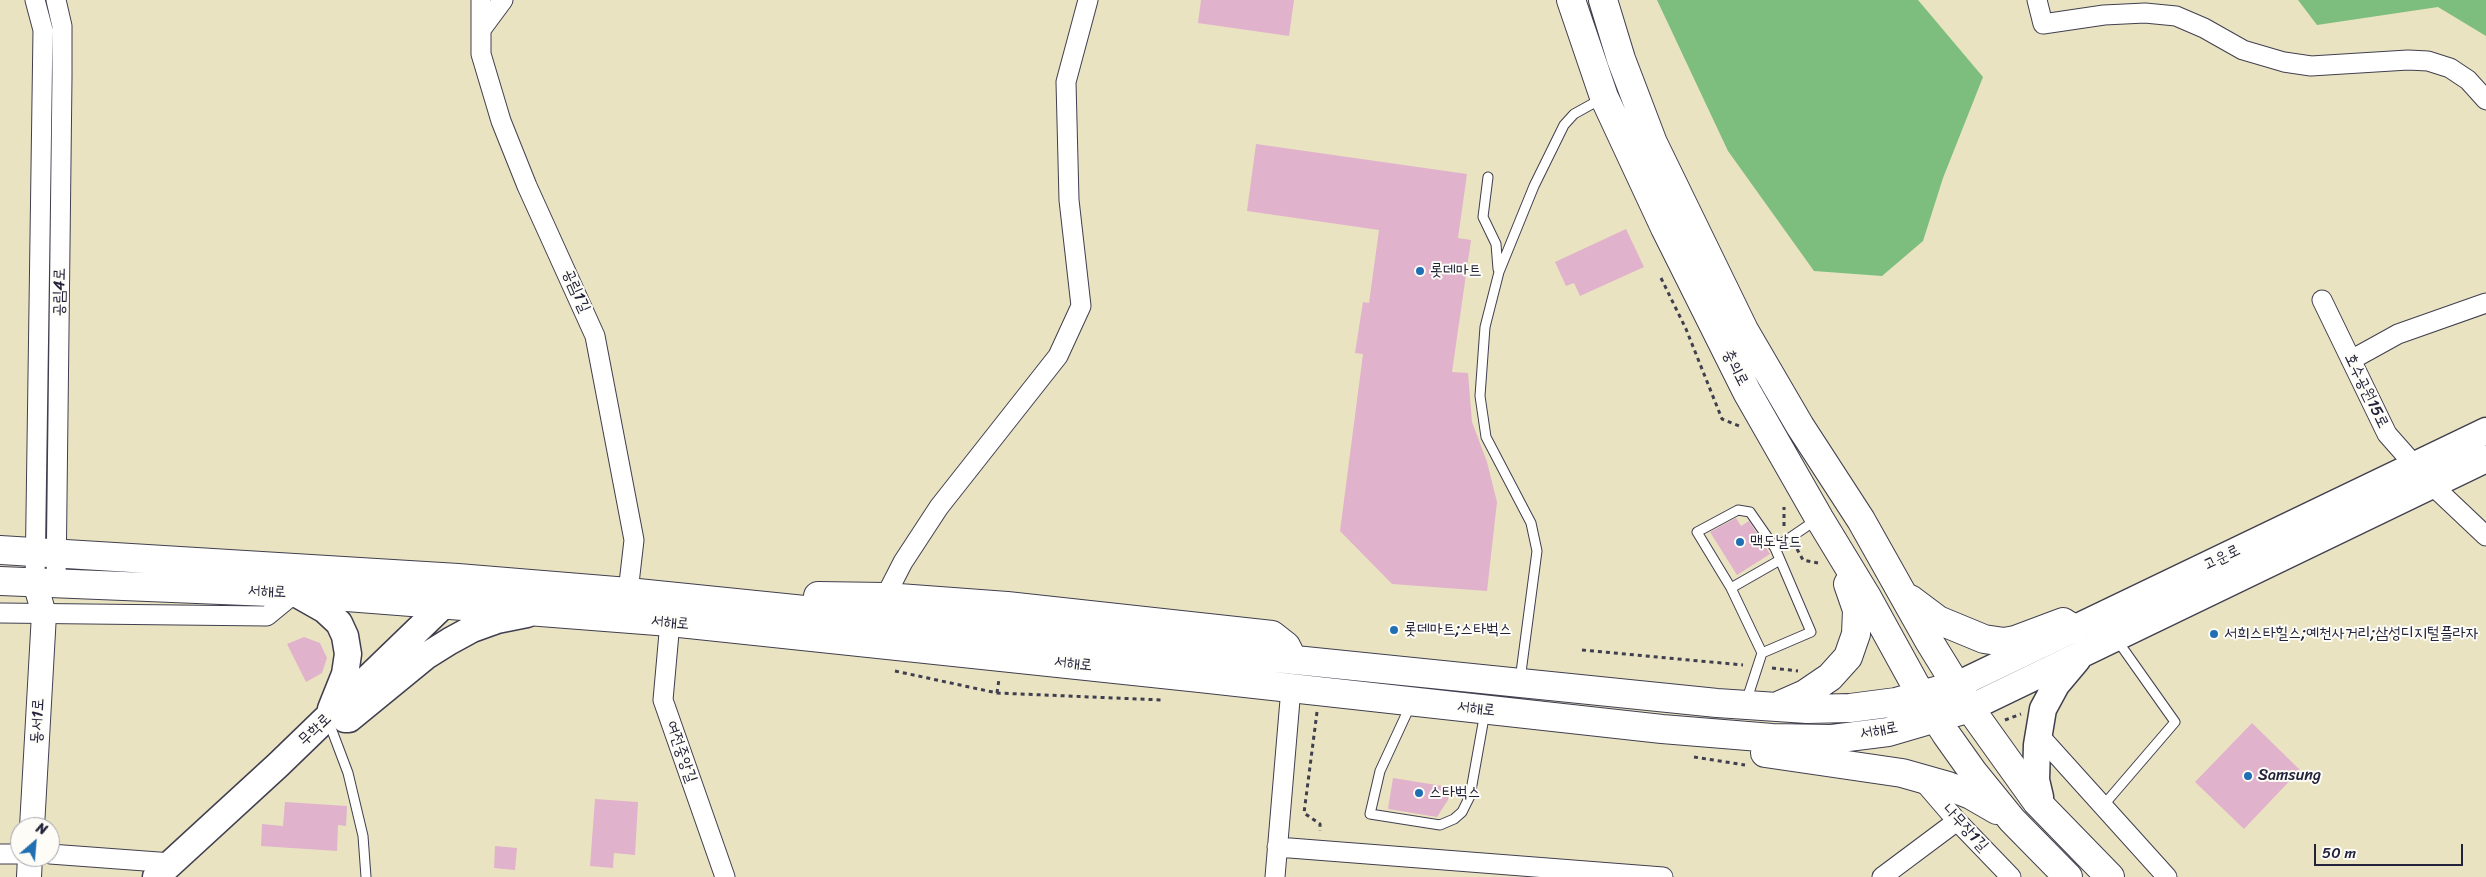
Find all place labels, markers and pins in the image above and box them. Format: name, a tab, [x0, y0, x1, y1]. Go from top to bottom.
place label: 롯데마트	[1430, 261, 1482, 281]
marker: 롯데마트	[1414, 265, 1426, 277]
place label: 맥도날드	[1750, 532, 1802, 552]
marker: 맥도날드	[1734, 536, 1746, 548]
place label: 롯데마트;스타벅스	[1404, 620, 1512, 640]
marker: 롯데마트;스타벅스	[1388, 624, 1400, 636]
place label: 서희스타힐스;예천사거리;삼성디지털플라자	[2224, 624, 2478, 644]
marker: 서희스타힐스;예천사거리;삼성디지털플라자	[2208, 628, 2220, 640]
place label: Samsung	[2258, 766, 2321, 786]
marker: Samsung	[2242, 770, 2254, 782]
place label: 스타벅스	[1429, 783, 1480, 803]
marker: 스타벅스	[1413, 787, 1425, 799]

